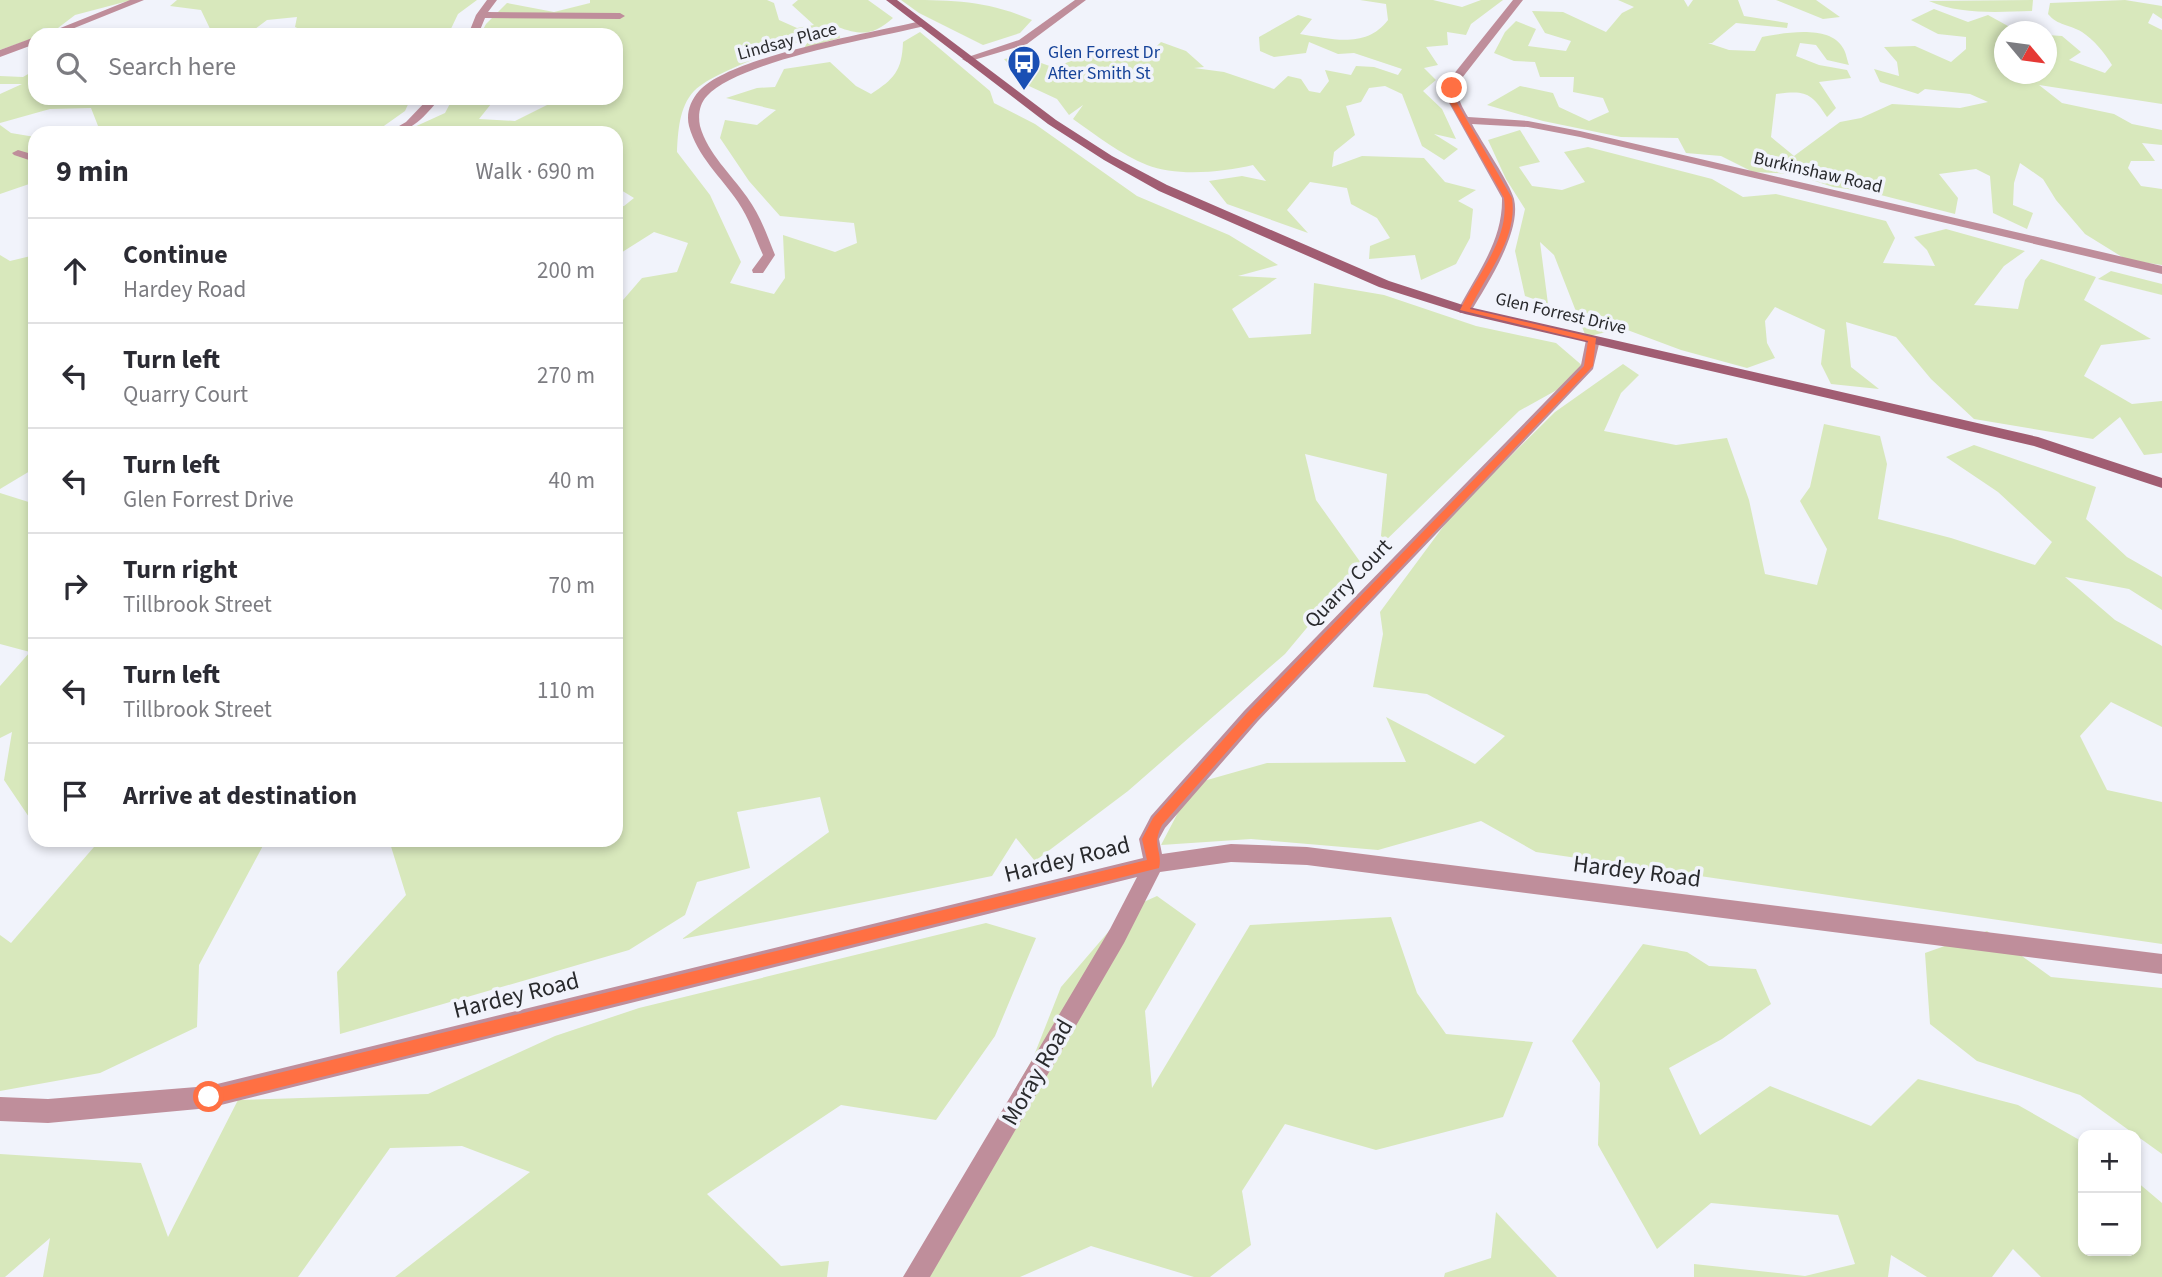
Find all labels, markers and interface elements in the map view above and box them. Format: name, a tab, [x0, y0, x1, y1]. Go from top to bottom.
street label: Lindsay Place	[735, 16, 840, 67]
north arrow	[1994, 21, 2057, 84]
search box	[28, 28, 623, 105]
place label: Glen Forrest Dr After Smith St	[1048, 40, 1161, 86]
bus stop icon: Glen Forrest Dr After Smith St	[1005, 43, 1043, 92]
icon: search	[52, 48, 90, 86]
text: Search here	[108, 48, 236, 85]
route end	[1436, 72, 1467, 103]
street label: Burkinshaw Road	[1751, 146, 1885, 199]
text: 9 min	[56, 150, 129, 193]
text: Walk · 690 m	[476, 155, 595, 188]
text: Continue	[123, 236, 228, 273]
icon: ahead	[56, 252, 94, 290]
text: 200 m	[537, 254, 595, 287]
text: Hardey Road	[123, 273, 246, 306]
street label: Glen Forrest Drive	[1493, 286, 1629, 341]
text: Turn left	[123, 341, 220, 378]
icon: left	[56, 357, 94, 395]
text: 270 m	[537, 359, 595, 392]
text: Quarry Court	[123, 378, 248, 411]
text: Turn left	[123, 446, 220, 483]
icon: left	[56, 462, 94, 500]
text: 40 m	[548, 464, 595, 497]
text: Glen Forrest Drive	[123, 483, 294, 516]
street label: Quarry Court	[1298, 531, 1398, 635]
text: Turn right	[123, 551, 238, 588]
icon: right	[56, 567, 94, 605]
text: 70 m	[548, 569, 595, 602]
text: Tillbrook Street	[123, 588, 272, 621]
text: Turn left	[123, 656, 220, 693]
icon: left	[56, 672, 94, 710]
text: 110 m	[537, 674, 595, 707]
text: Tillbrook Street	[123, 693, 272, 726]
icon: arrive	[56, 777, 94, 815]
text: Arrive at destination	[123, 777, 357, 814]
street label: Hardey Road	[1000, 827, 1134, 892]
street label: Hardey Road	[1571, 846, 1703, 897]
street label: Hardey Road	[449, 963, 583, 1028]
street label: Moray Road	[993, 1012, 1082, 1132]
route start	[193, 1081, 224, 1112]
map controls	[2078, 1130, 2141, 1256]
button: +	[2078, 1130, 2141, 1193]
button: −	[2078, 1193, 2141, 1256]

